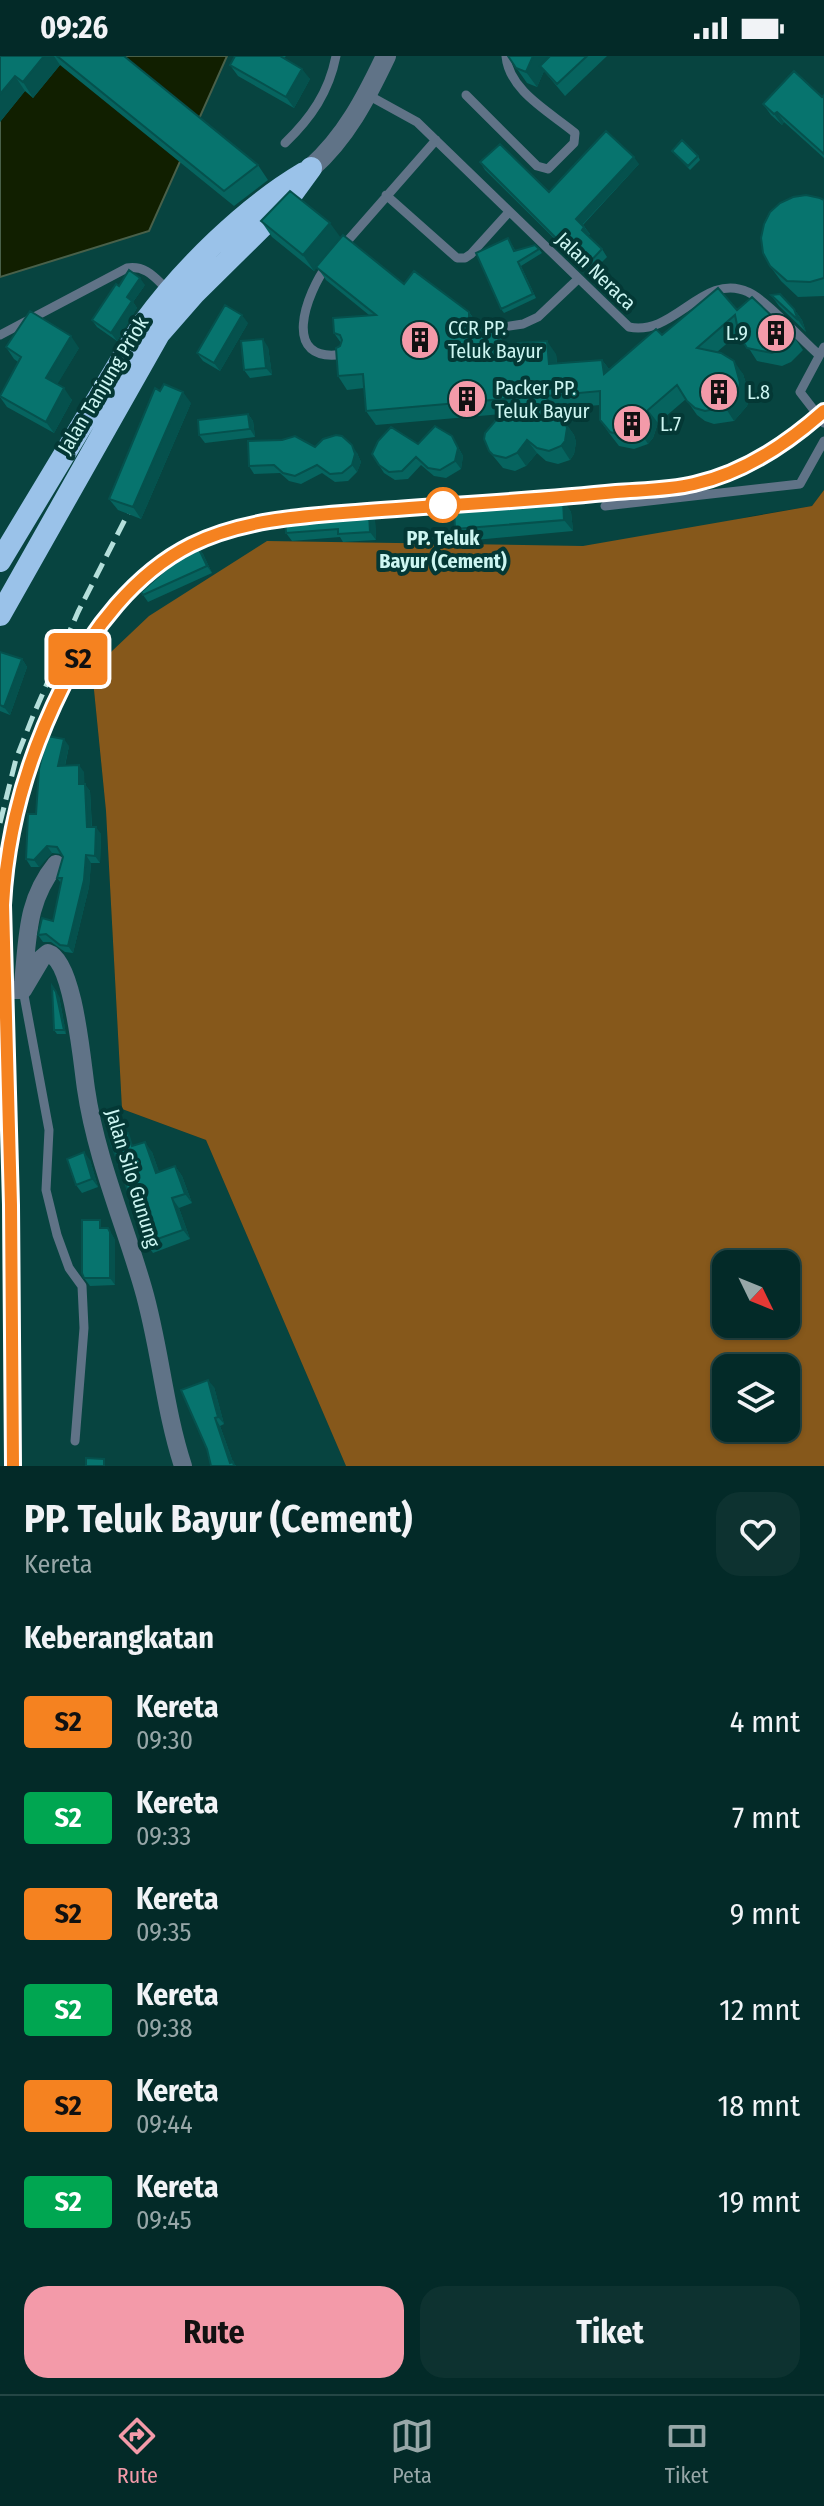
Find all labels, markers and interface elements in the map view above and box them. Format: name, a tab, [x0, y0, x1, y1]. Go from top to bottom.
text: 09:26	[40, 10, 108, 46]
street label: Jalan Neraca	[551, 227, 641, 315]
street label: Jalan Tanjung Priok	[53, 311, 154, 458]
building icon: L.9	[755, 312, 797, 354]
place label: CCR PP. Teluk Bayur	[448, 316, 543, 363]
building icon: CCR PP. Teluk Bayur	[399, 319, 441, 361]
place label: L.9	[726, 321, 748, 345]
building icon: L.8	[698, 371, 740, 413]
place label: Packer PP. Teluk Bayur	[495, 376, 590, 423]
building icon: Packer PP. Teluk Bayur	[446, 378, 488, 420]
place label: L.8	[747, 380, 770, 404]
building icon: L.7	[611, 403, 653, 445]
place label: L.7	[660, 412, 681, 436]
marker: PP. Teluk Bayur (Cement)	[426, 488, 460, 522]
place label: PP. Teluk Bayur (Cement)	[379, 526, 507, 573]
line badge: S2	[42, 633, 114, 685]
text: S2	[64, 642, 92, 675]
street label: Jalan Silo Gunung	[101, 1106, 166, 1251]
north arrow	[712, 1250, 800, 1338]
map controls	[712, 1250, 800, 1442]
button: layers	[712, 1354, 800, 1442]
button: heart	[716, 1492, 800, 1576]
text: PP. Teluk Bayur (Cement)	[24, 1496, 412, 1542]
text: Kereta	[24, 1549, 92, 1580]
text: Keberangkatan	[24, 1620, 214, 1656]
text: Kereta	[136, 1689, 219, 1725]
text: 4 mnt	[730, 1704, 800, 1740]
text: S2	[54, 1705, 82, 1738]
text: 09:30	[136, 1725, 193, 1756]
text: Kereta	[136, 1785, 219, 1821]
text: 7 mnt	[732, 1800, 800, 1836]
text: S2	[54, 1801, 82, 1834]
text: 09:33	[136, 1821, 191, 1852]
text: Kereta	[136, 1881, 219, 1917]
text: 9 mnt	[730, 1896, 800, 1932]
text: S2	[54, 1897, 82, 1930]
text: 09:35	[136, 1917, 191, 1948]
text: Kereta	[136, 1977, 219, 2013]
text: 12 mnt	[719, 1992, 800, 2028]
text: S2	[54, 1993, 82, 2026]
text: 09:38	[136, 2013, 192, 2044]
text: Kereta	[136, 2073, 219, 2109]
text: 18 mnt	[718, 2088, 800, 2124]
text: S2	[54, 2089, 82, 2122]
text: 09:44	[136, 2109, 193, 2140]
text: Kereta	[136, 2169, 219, 2205]
text: 19 mnt	[718, 2184, 800, 2220]
text: S2	[54, 2185, 82, 2218]
text: 09:45	[136, 2205, 192, 2236]
button: Rute	[24, 2286, 404, 2378]
button: Tiket	[420, 2286, 800, 2378]
tab: Rute	[115, 2414, 159, 2489]
tab: Peta	[390, 2414, 434, 2489]
tab: Tiket	[665, 2414, 709, 2489]

